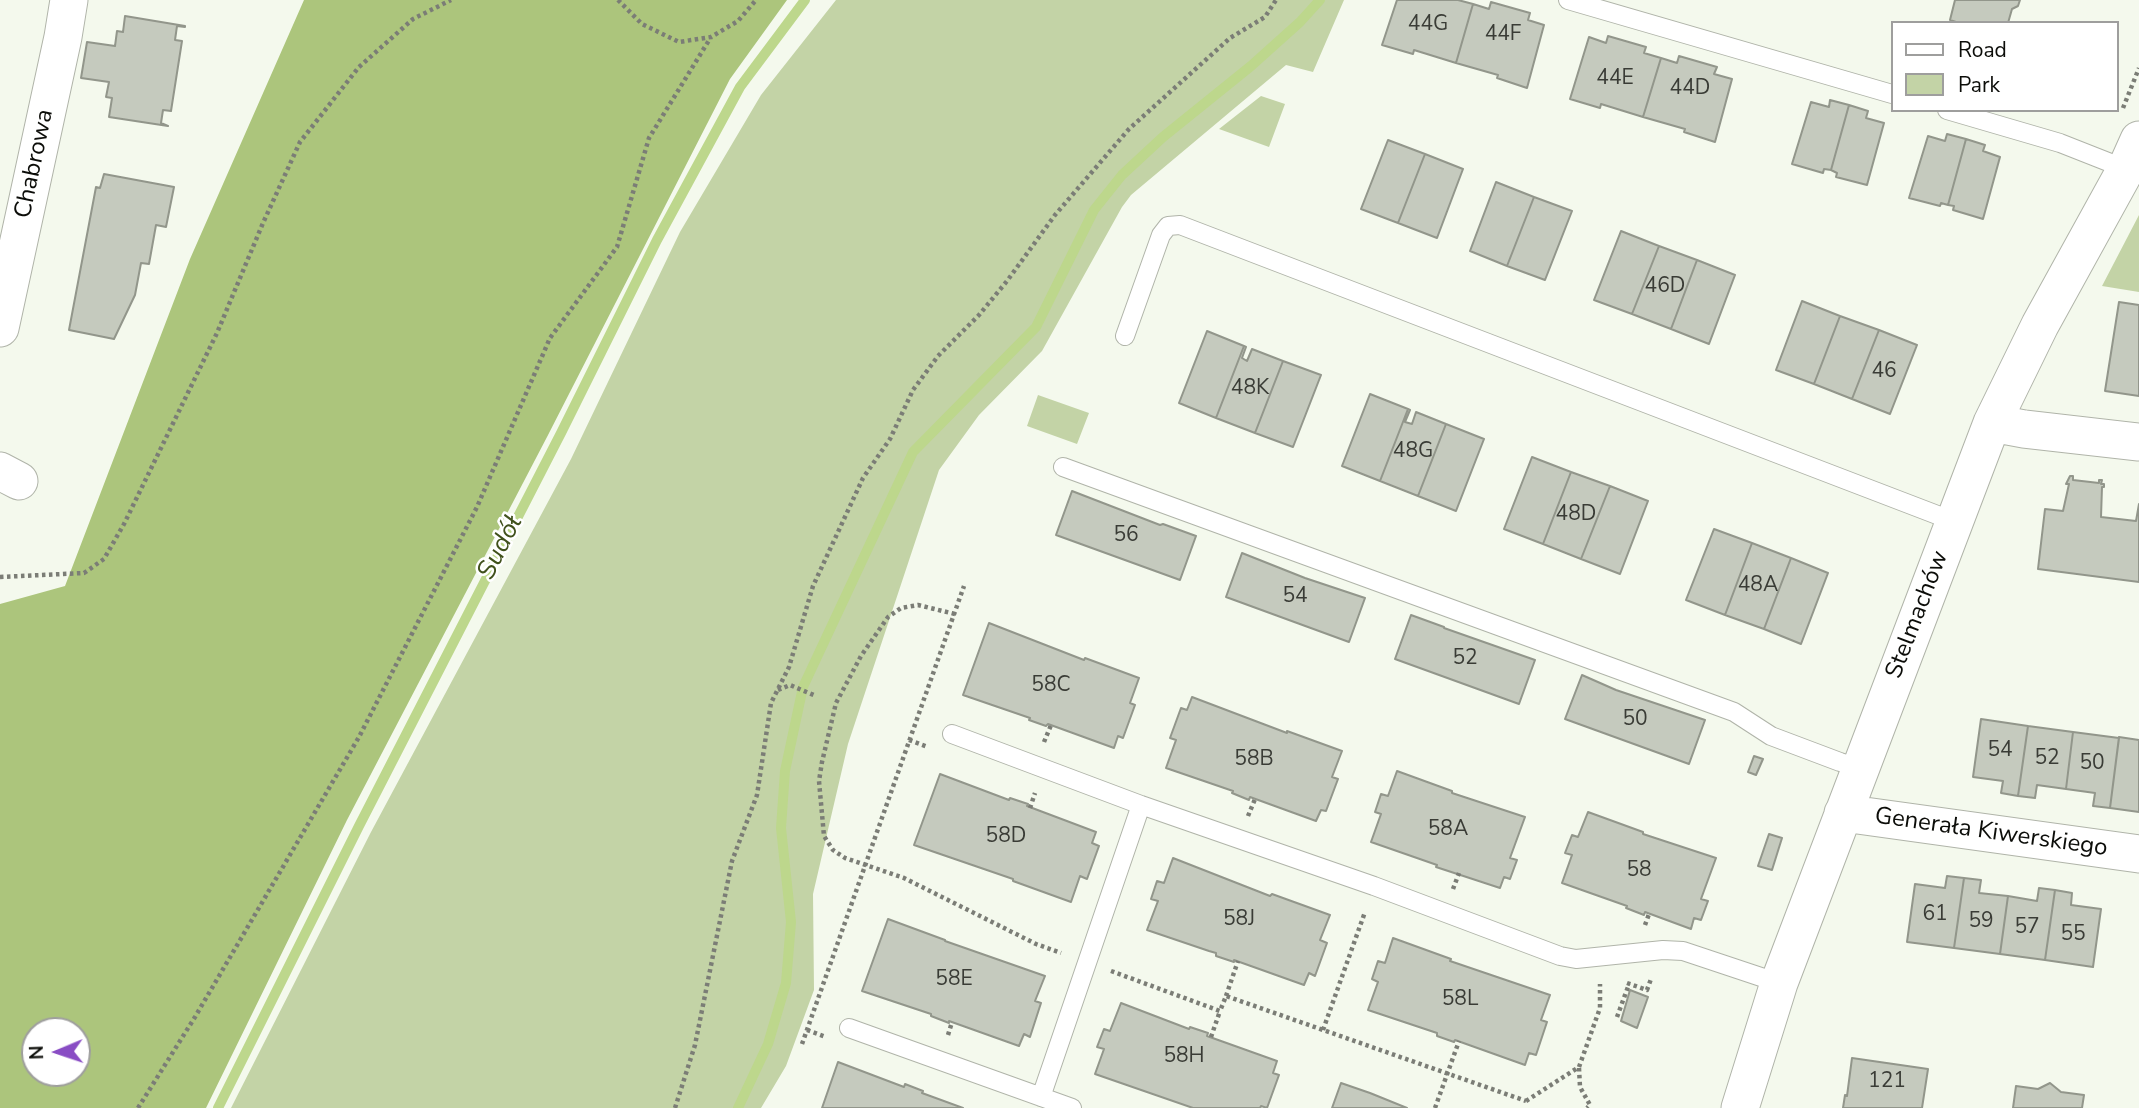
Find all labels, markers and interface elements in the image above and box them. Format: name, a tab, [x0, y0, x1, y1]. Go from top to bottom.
house number: 44G	[1408, 12, 1448, 38]
legend	[1890, 21, 2118, 112]
house number: 44F	[1485, 22, 1521, 48]
text: Road	[1958, 36, 2007, 64]
house number: 44E	[1596, 66, 1634, 92]
text: Park	[1958, 71, 2000, 99]
house number: 44D	[1670, 76, 1710, 102]
street label: Chabrowa	[9, 107, 61, 221]
house number: 46D	[1645, 274, 1685, 300]
house number: 46	[1871, 359, 1897, 385]
house number: 48K	[1231, 376, 1269, 402]
house number: 48G	[1393, 439, 1433, 465]
house number: 48D	[1556, 502, 1596, 528]
water label: Sudół	[472, 511, 530, 585]
house number: 56	[1113, 523, 1139, 549]
street label: Stelmachów	[1881, 547, 1955, 683]
house number: 48A	[1738, 573, 1778, 599]
house number: 54	[1282, 584, 1308, 610]
house number: 52	[1452, 646, 1478, 672]
house number: 58C	[1031, 673, 1071, 699]
house number: 50	[1622, 707, 1648, 733]
house number: 54	[1987, 738, 2013, 764]
house number: 52	[2034, 746, 2060, 772]
house number: 58B	[1234, 747, 1274, 773]
house number: 50	[2079, 751, 2105, 777]
street label: Generała Kiwerskiego	[1873, 802, 2109, 864]
house number: 58A	[1428, 817, 1468, 843]
house number: 58D	[986, 824, 1026, 850]
house number: 58	[1626, 858, 1652, 884]
house number: 61	[1922, 902, 1948, 928]
house number: 58J	[1223, 907, 1255, 933]
house number: 59	[1968, 909, 1994, 935]
house number: 57	[2014, 915, 2040, 941]
house number: 55	[2060, 922, 2086, 948]
house number: 58E	[935, 967, 973, 993]
house number: 58L	[1442, 987, 1478, 1013]
north arrow	[21, 1017, 91, 1087]
house number: 58H	[1163, 1044, 1205, 1070]
text: N	[24, 1045, 50, 1060]
house number: 121	[1868, 1069, 1906, 1095]

